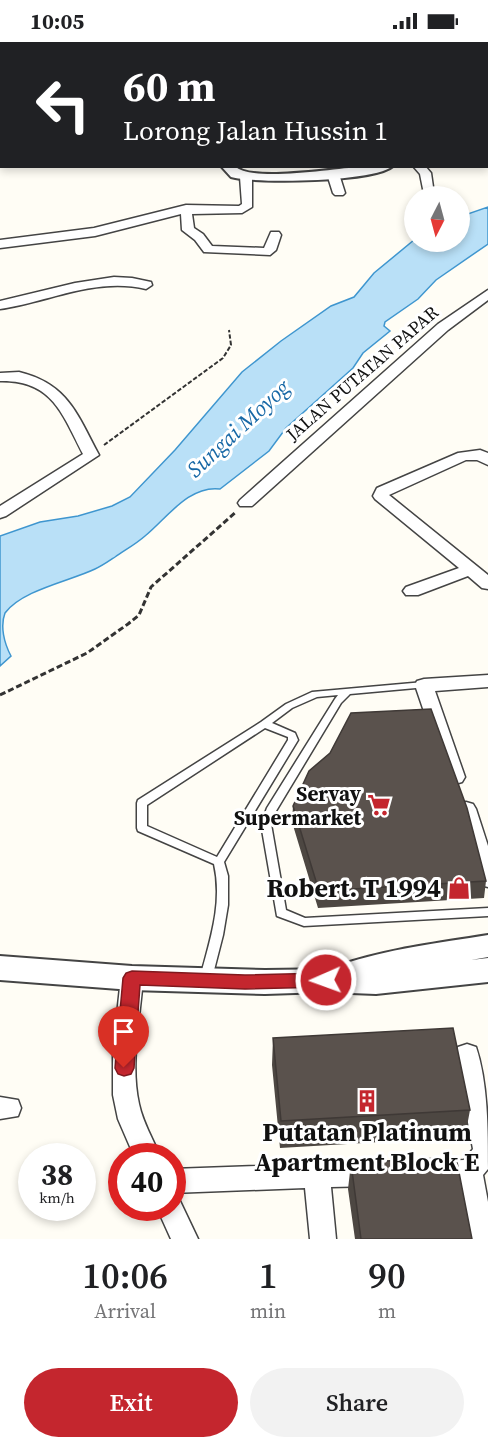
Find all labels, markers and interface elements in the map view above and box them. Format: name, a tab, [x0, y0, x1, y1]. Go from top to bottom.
text: 10:05	[30, 6, 84, 36]
text: 60 m	[123, 57, 216, 115]
icon: left	[24, 66, 102, 144]
text: Lorong Jalan Hussin 1	[123, 112, 388, 149]
north arrow	[404, 186, 470, 252]
map controls	[404, 186, 470, 252]
street label: JALAN PUTATAN PAPAR	[280, 300, 444, 447]
water label: Sungai Moyog	[180, 371, 297, 484]
place label: Servay Supermarket	[234, 779, 362, 832]
supermarket icon: Servay Supermarket	[366, 792, 392, 818]
place label: Robert. T 1994	[266, 870, 441, 906]
shop icon: Robert. T 1994	[446, 875, 472, 901]
position arrow	[294, 948, 358, 1012]
pin	[98, 1006, 149, 1068]
icon: arrive	[107, 1015, 140, 1048]
building icon: Putatan Platinum Apartment Block E	[354, 1088, 380, 1114]
place label: Putatan Platinum Apartment Block E	[255, 1114, 479, 1180]
speed limit sign: 40	[108, 1143, 186, 1221]
text: 38	[41, 1154, 73, 1195]
text: km/h	[39, 1187, 75, 1208]
text: 10:06	[82, 1251, 168, 1300]
text: 1	[259, 1251, 277, 1300]
text: 90	[368, 1251, 406, 1300]
text: Arrival	[94, 1297, 156, 1325]
text: min	[250, 1297, 286, 1325]
text: m	[378, 1297, 396, 1325]
button: Exit	[24, 1368, 238, 1437]
button: Share	[250, 1368, 464, 1437]

